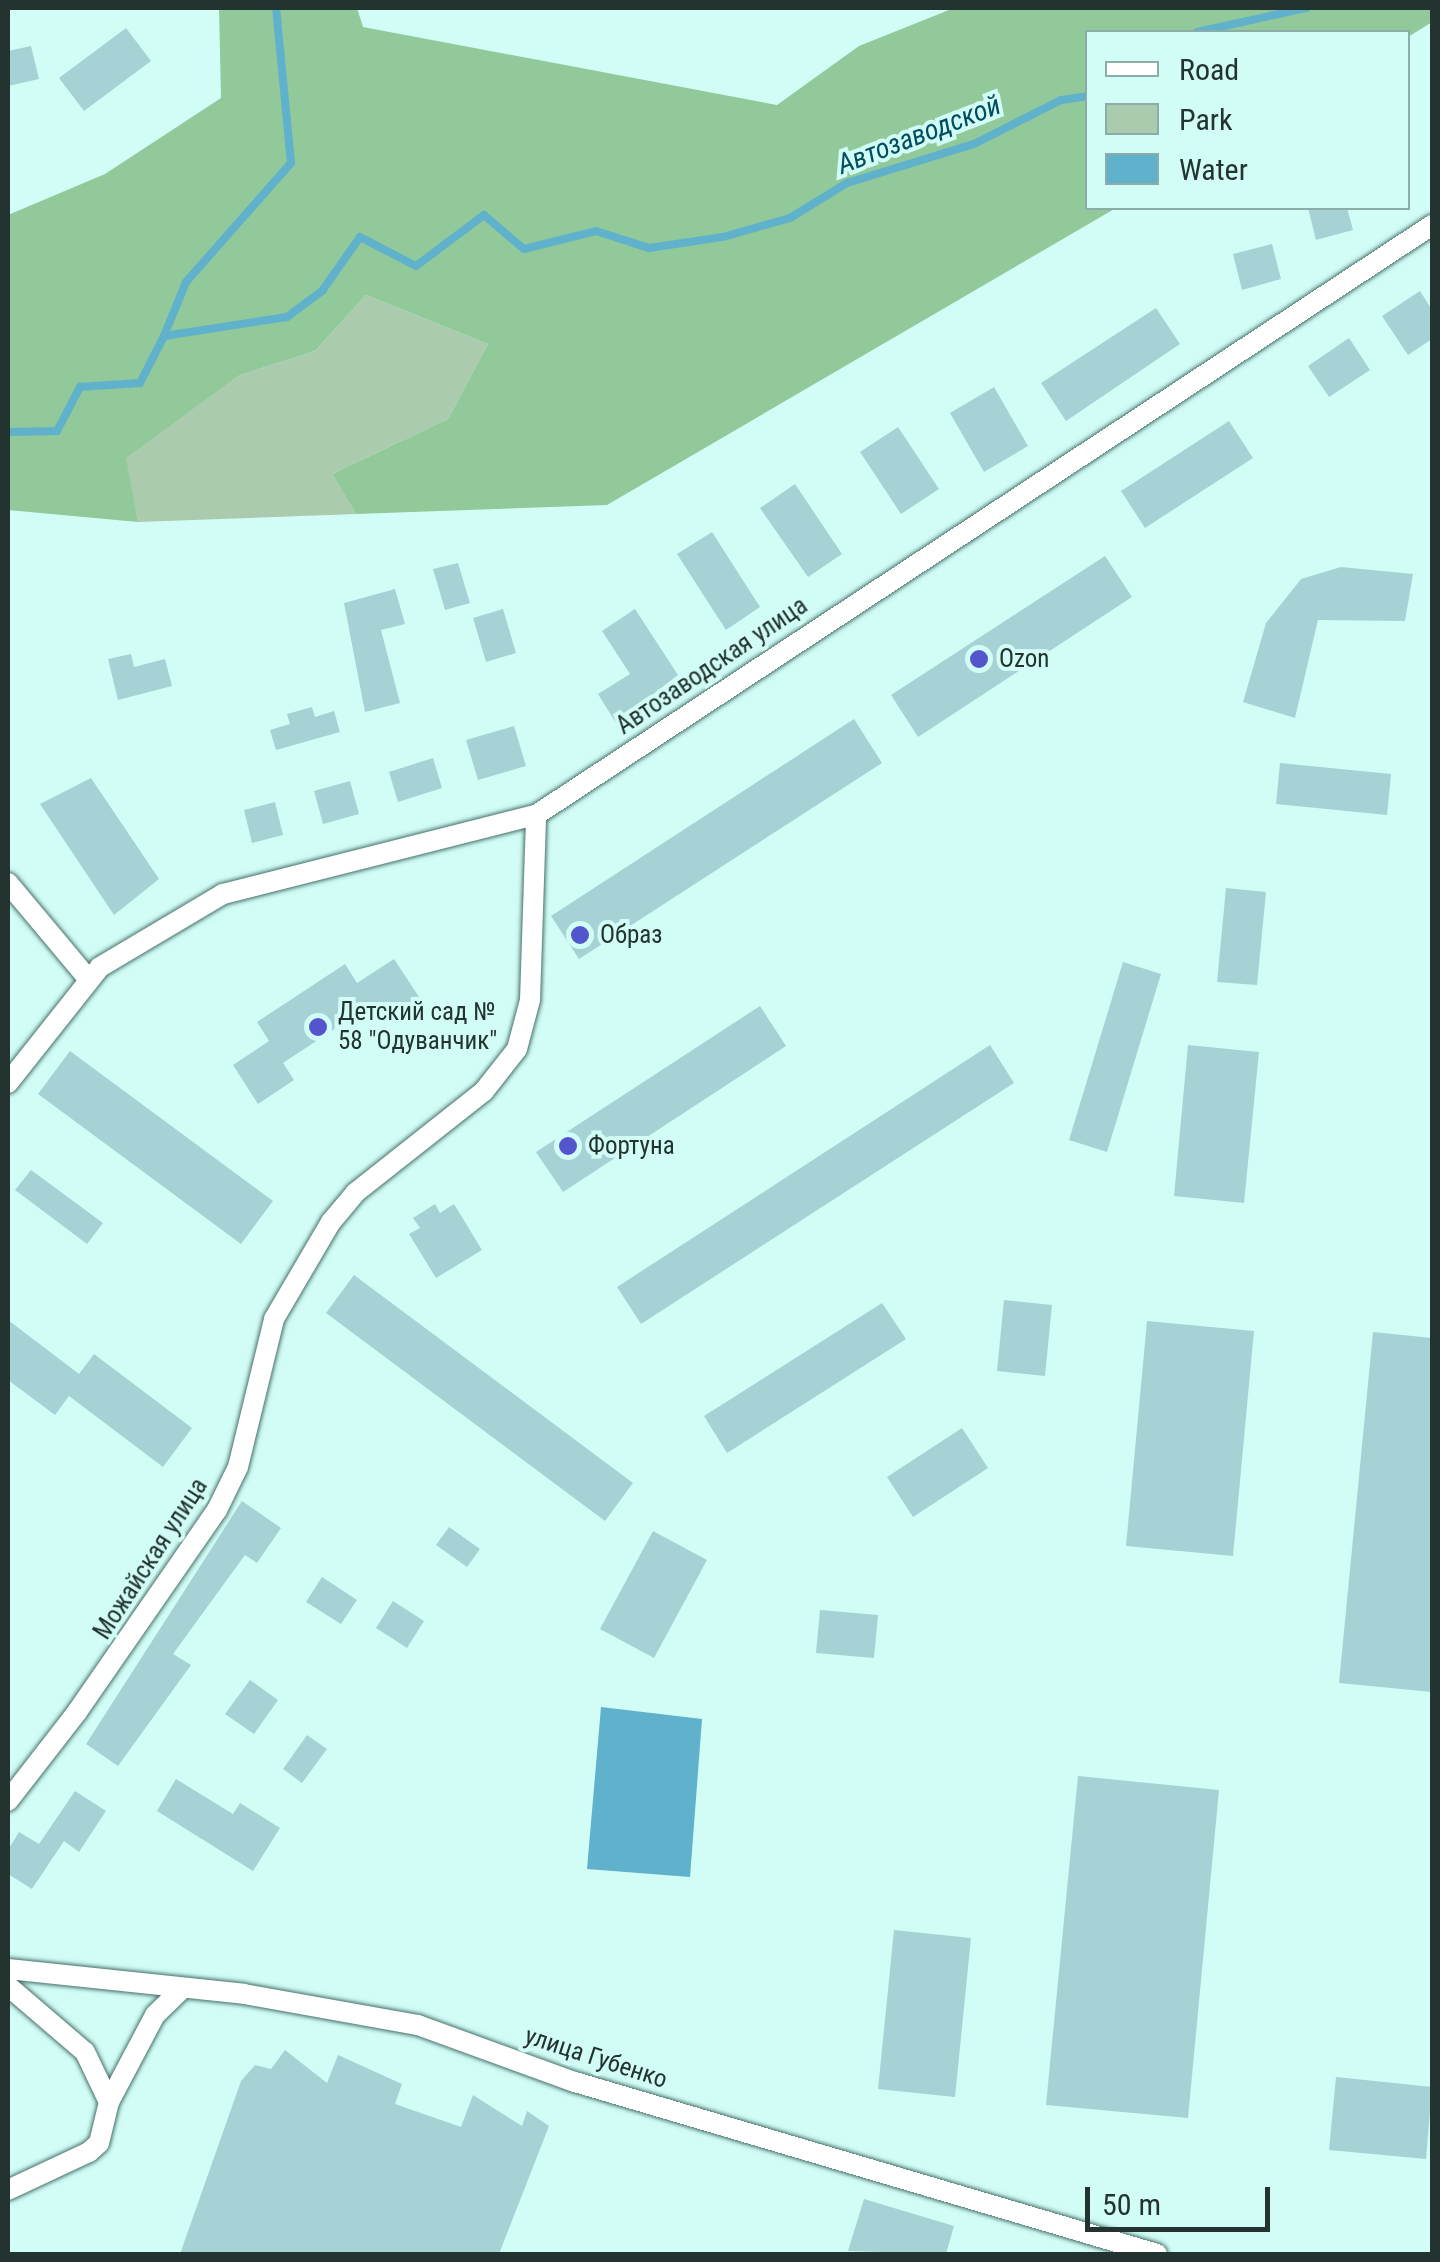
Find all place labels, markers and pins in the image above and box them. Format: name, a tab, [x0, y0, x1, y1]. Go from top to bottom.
place label: Ozon	[999, 644, 1049, 674]
marker: Ozon	[968, 648, 990, 670]
place label: Образ	[600, 920, 662, 950]
marker: Образ	[569, 924, 591, 946]
place label: Детский сад № 58 "Одуванчик"	[338, 998, 497, 1057]
marker: Детский сад № 58 "Одуванчик"	[307, 1016, 329, 1038]
place label: Фортуна	[588, 1131, 675, 1161]
marker: Фортуна	[557, 1135, 579, 1157]

